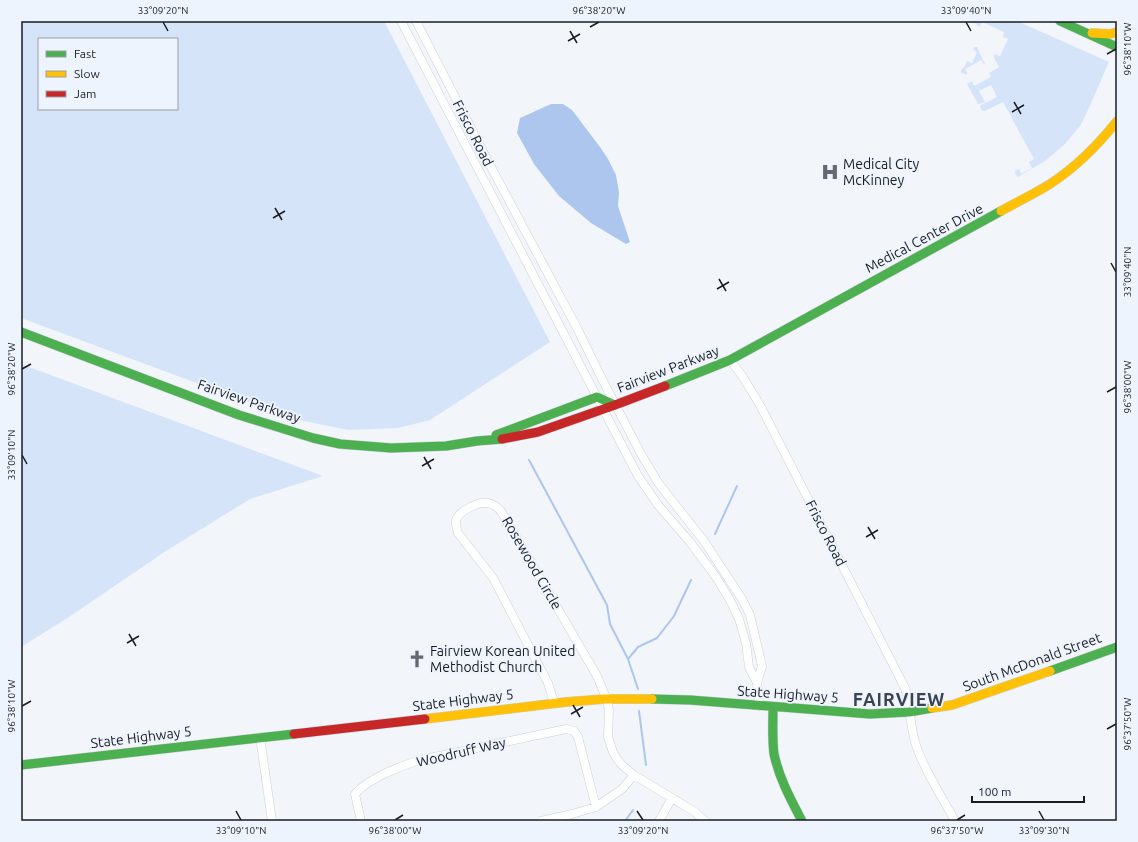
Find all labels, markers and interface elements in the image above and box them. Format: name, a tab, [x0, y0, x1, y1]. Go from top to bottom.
text: 33°09'20"N	[138, 5, 188, 16]
text: 96°38'20"W	[573, 5, 625, 16]
text: 33°09'40"N	[941, 5, 991, 16]
text: 96°38'10"W	[1122, 23, 1133, 75]
legend	[38, 38, 178, 110]
text: Fast	[74, 47, 96, 60]
text: Slow	[74, 67, 100, 80]
text: Jam	[74, 87, 96, 100]
street label: Frisco Road	[450, 97, 496, 169]
place label: Medical City McKinney	[843, 156, 920, 188]
hospital icon: Medical City McKinney	[820, 162, 840, 182]
street label: Medical Center Drive	[862, 200, 986, 276]
text: 33°09'40"N	[1122, 247, 1133, 297]
street label: Fairview Parkway	[615, 342, 721, 396]
text: 96°38'20"W	[6, 343, 17, 395]
text: 96°38'00"W	[1122, 361, 1133, 413]
street label: Fairview Parkway	[195, 376, 303, 426]
text: 33°09'10"N	[6, 430, 17, 480]
street label: Frisco Road	[803, 497, 849, 569]
street label: Rosewood Circle	[499, 514, 565, 612]
street label: South McDonald Street	[961, 629, 1104, 695]
place label: Fairview Korean United Methodist Church	[430, 643, 575, 675]
church icon: Fairview Korean United Methodist Church	[407, 649, 427, 669]
text: 96°38'10"W	[6, 680, 17, 732]
street label: State Highway 5	[737, 682, 839, 706]
street label: State Highway 5	[412, 686, 514, 714]
district label: FAIRVIEW	[853, 689, 945, 709]
text: 96°37'50"W	[1122, 698, 1133, 750]
street label: State Highway 5	[90, 723, 192, 751]
street label: Woodruff Way	[415, 734, 507, 770]
scale bar	[972, 778, 1084, 804]
text: 100 m	[978, 785, 1011, 798]
text: 33°09'10"N	[216, 825, 266, 836]
text: 96°38'00"W	[369, 825, 421, 836]
text: 33°09'20"N	[618, 825, 668, 836]
text: 96°37'50"W	[931, 825, 983, 836]
text: 33°09'30"N	[1019, 825, 1069, 836]

